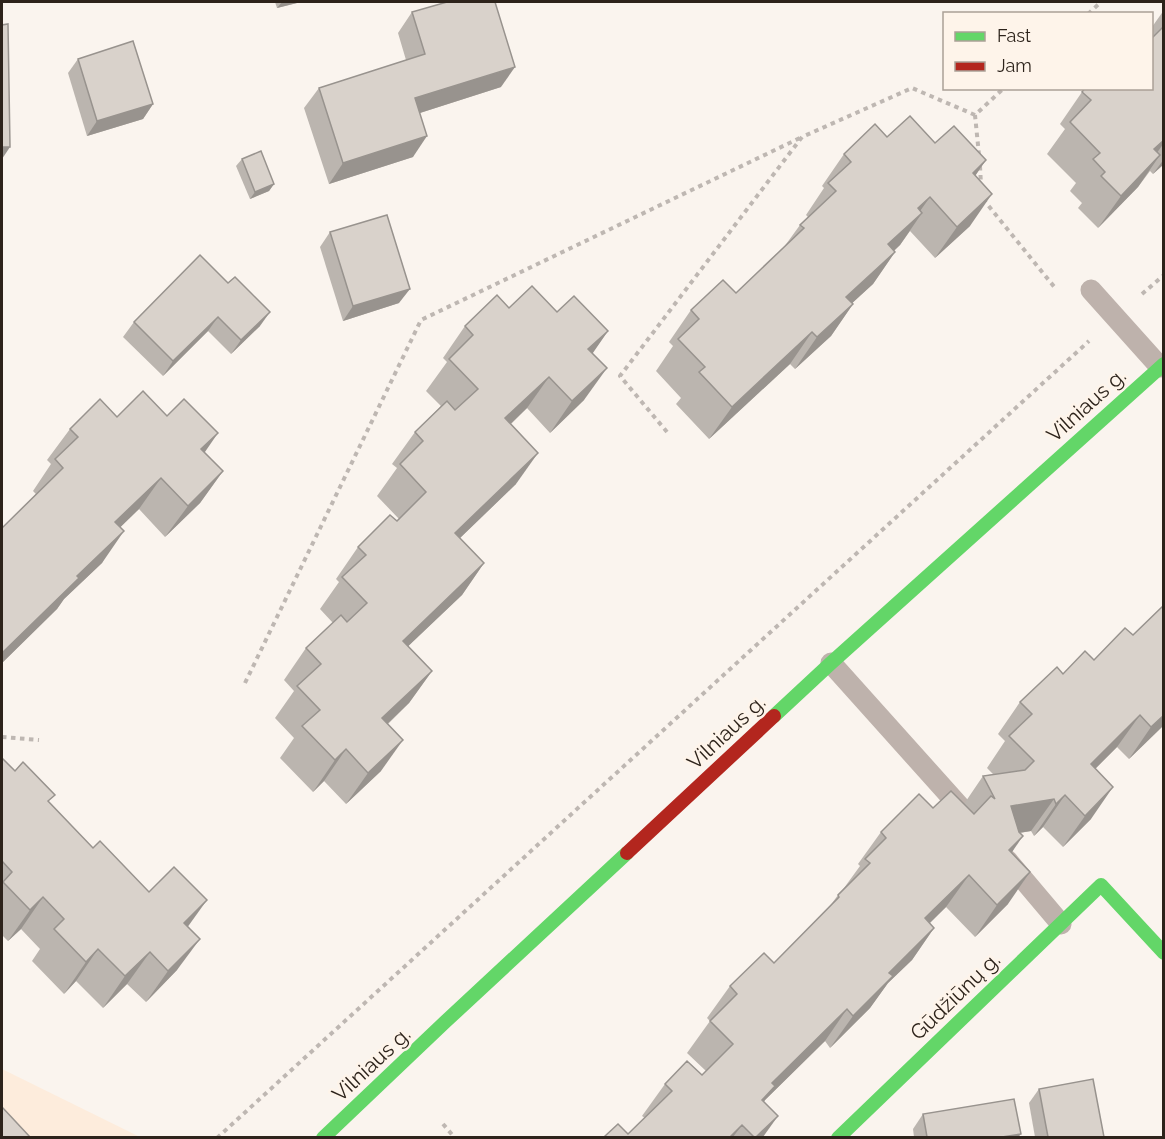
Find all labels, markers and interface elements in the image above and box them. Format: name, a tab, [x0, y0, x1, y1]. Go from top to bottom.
legend	[943, 12, 1153, 90]
text: Fast	[997, 25, 1031, 46]
text: Jam	[997, 55, 1032, 76]
street label: Vilniaus g.	[1041, 363, 1131, 447]
street label: Vilniaus g.	[682, 690, 770, 774]
street label: Gūdžiūnų g.	[905, 947, 1005, 1045]
street label: Vilniaus g.	[327, 1022, 415, 1106]

